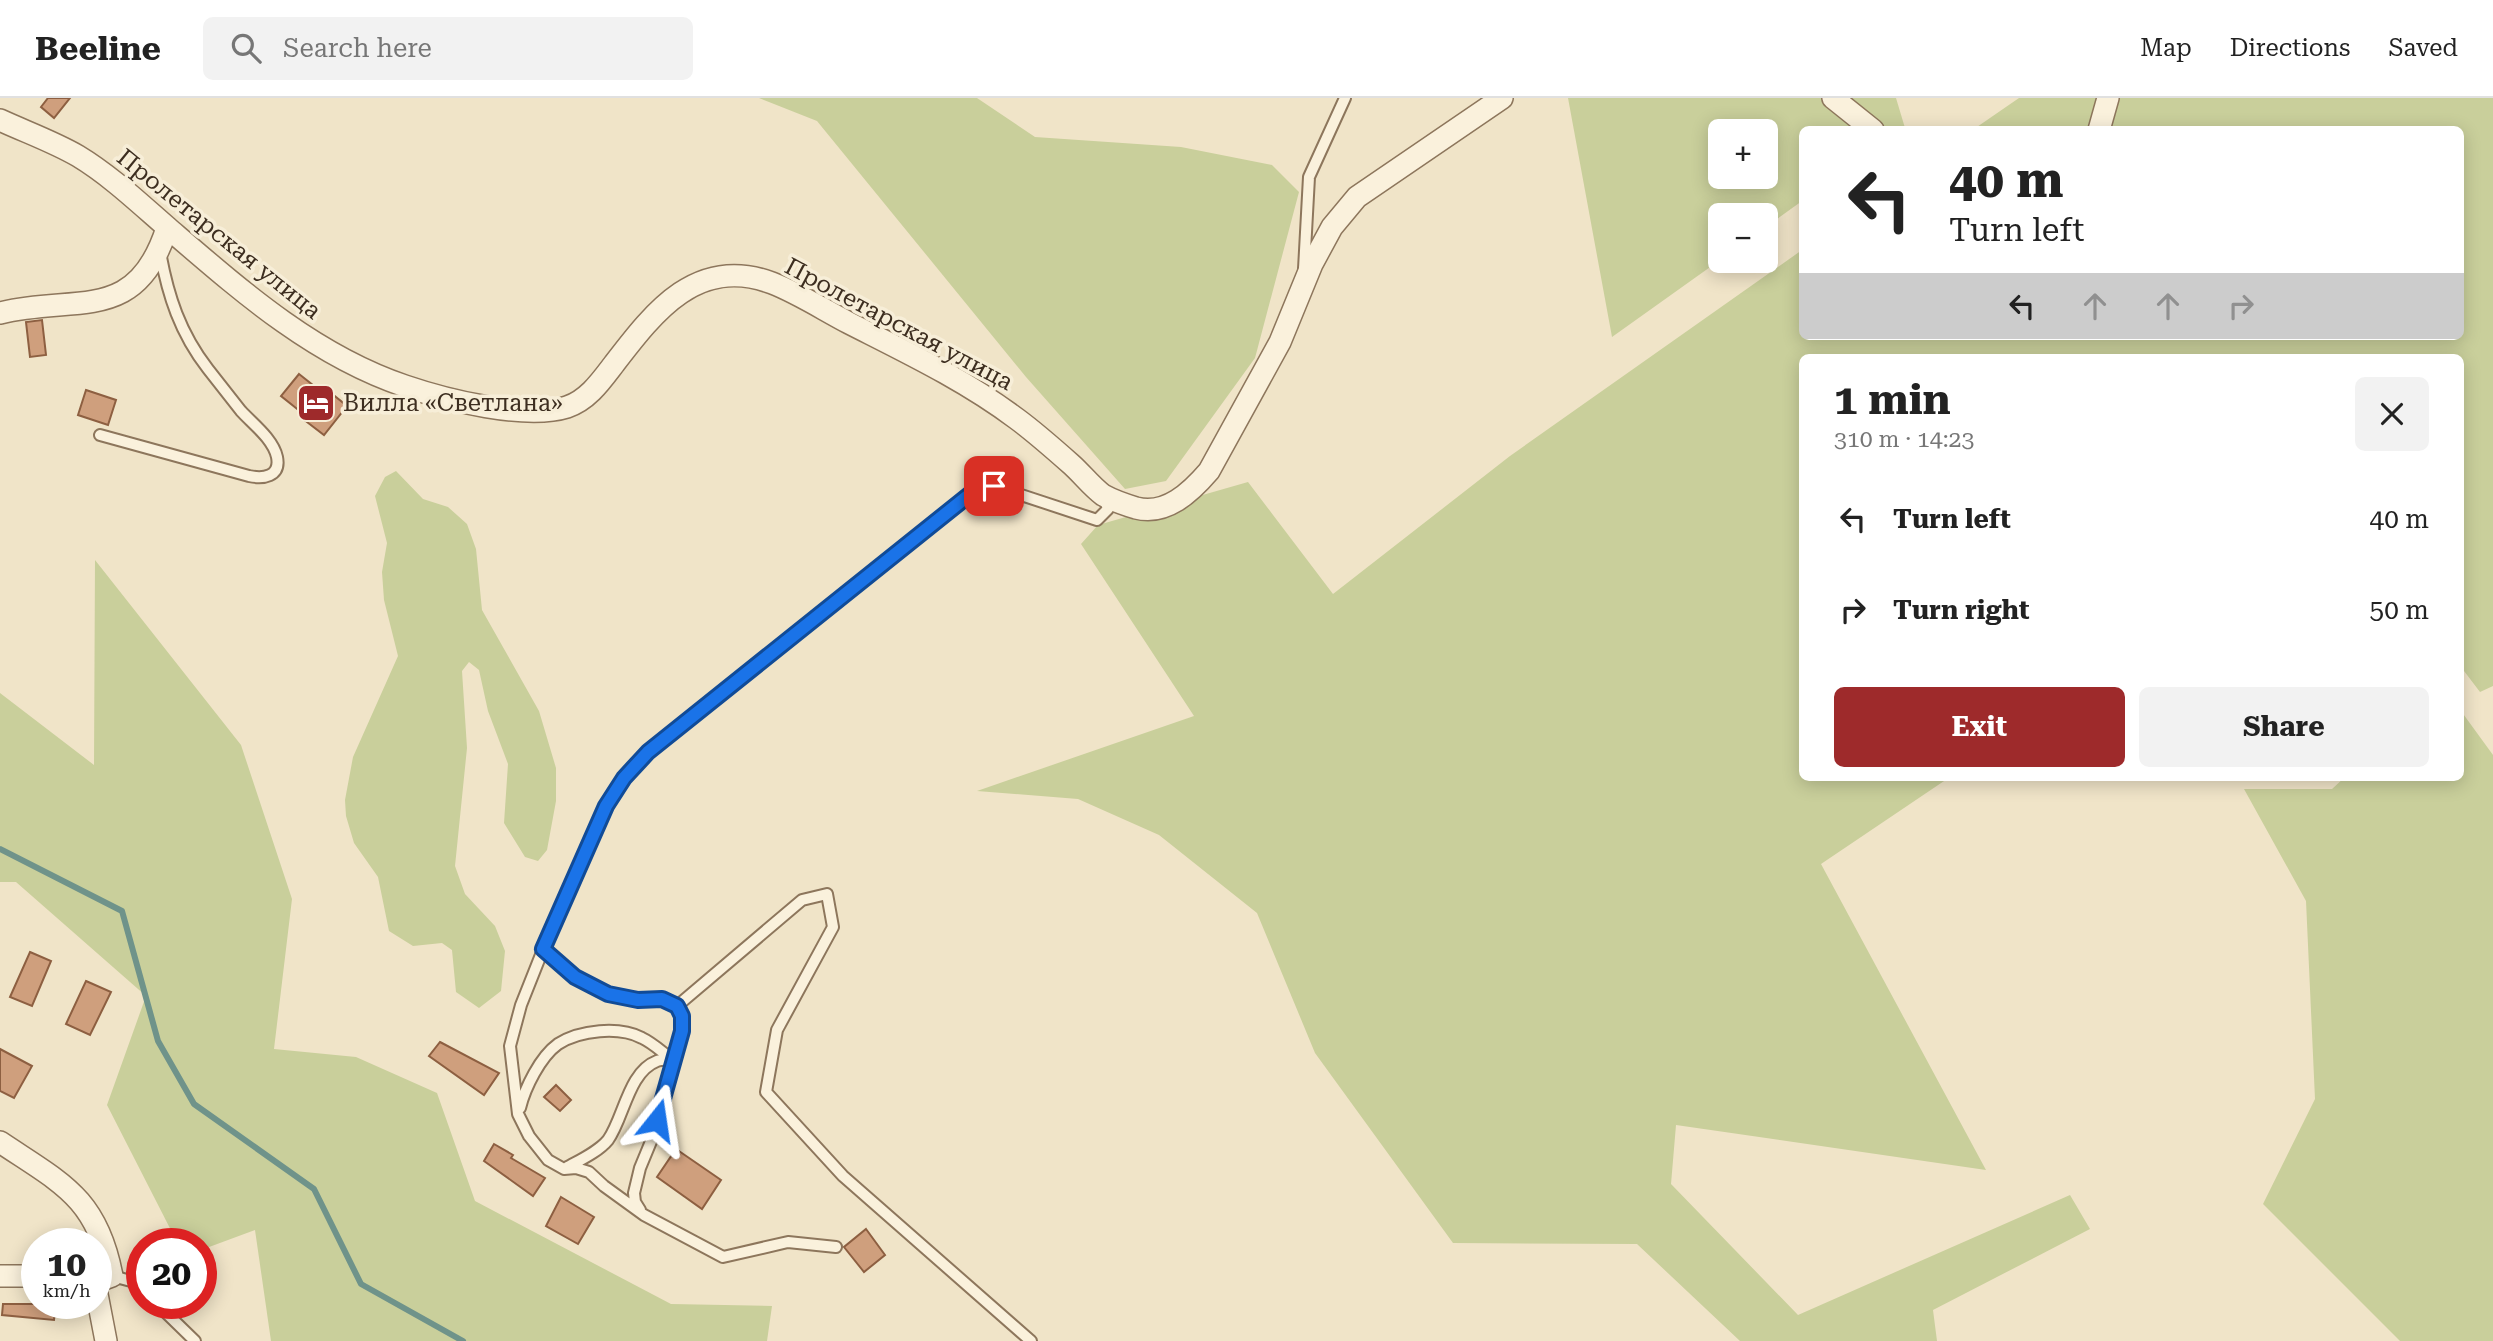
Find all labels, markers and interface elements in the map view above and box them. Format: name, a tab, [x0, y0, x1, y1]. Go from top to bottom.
search box	[203, 17, 693, 80]
text: Beeline	[35, 29, 161, 68]
icon: search	[227, 29, 265, 67]
text: Search here	[283, 33, 432, 63]
text: Map	[2140, 34, 2192, 62]
text: Directions	[2230, 34, 2350, 62]
text: Saved	[2388, 34, 2458, 62]
map controls	[1708, 119, 1778, 273]
button: +	[1708, 119, 1778, 189]
street label: Пролетарская улица	[111, 143, 327, 325]
text: 40 m	[1949, 152, 2064, 209]
icon: left	[1834, 154, 1925, 245]
button: −	[1708, 203, 1778, 273]
text: Turn left	[1949, 211, 2084, 249]
street label: Пролетарская улица	[780, 252, 1018, 396]
icon: left	[2003, 287, 2041, 325]
icon: ahead	[2076, 287, 2114, 325]
icon: ahead	[2149, 287, 2187, 325]
icon: right	[2222, 287, 2260, 325]
text: 1 min	[1834, 375, 1951, 424]
button: close	[2355, 377, 2429, 451]
hotel icon: Вилла «Светлана»	[295, 382, 337, 424]
place label: Вилла «Светлана»	[343, 389, 563, 417]
text: 310 m · 14:23	[1834, 426, 1974, 453]
pin	[964, 456, 1024, 516]
icon: arrive	[975, 467, 1013, 505]
icon: left	[1834, 500, 1872, 538]
text: Turn left	[1893, 504, 2011, 534]
text: 40 m	[2370, 504, 2429, 534]
icon: right	[1834, 591, 1872, 629]
text: Turn right	[1893, 595, 2029, 625]
text: 50 m	[2370, 595, 2429, 625]
button: Exit	[1834, 687, 2125, 767]
button: Share	[2139, 687, 2429, 767]
position arrow	[620, 1083, 694, 1157]
speed limit sign: 20	[126, 1228, 217, 1319]
text: 10	[47, 1244, 86, 1285]
text: km/h	[42, 1280, 91, 1301]

